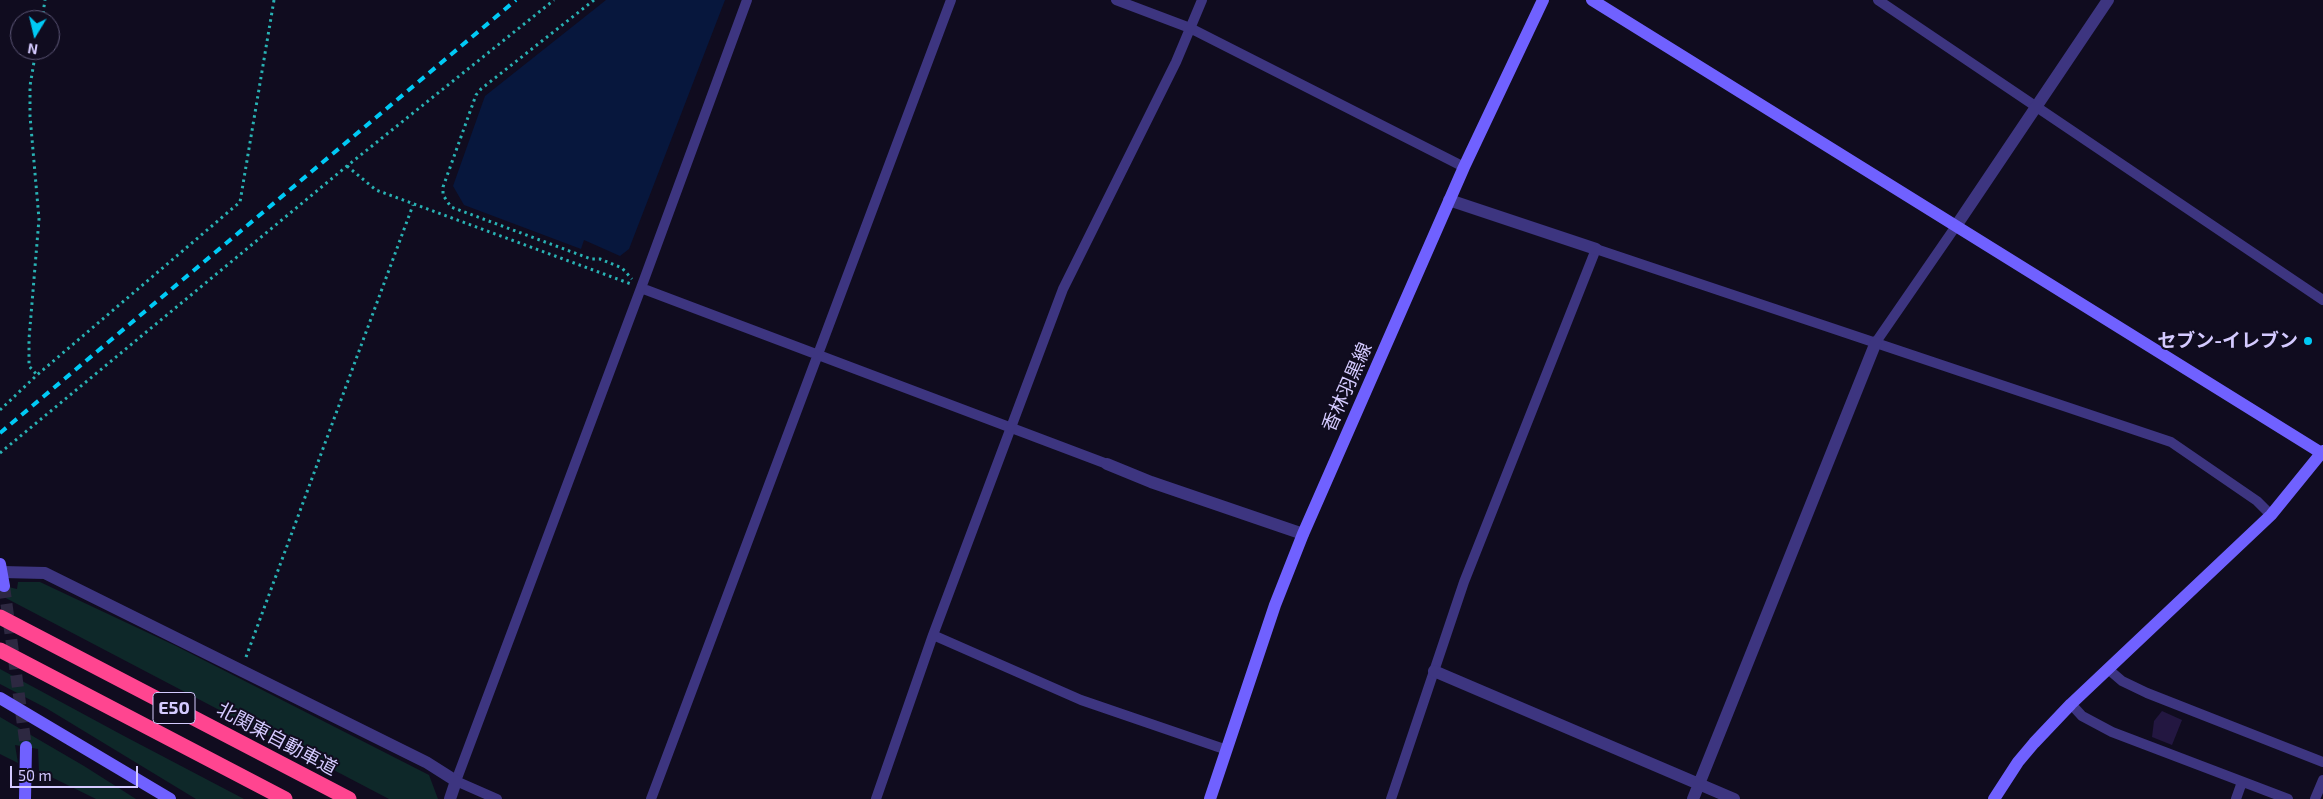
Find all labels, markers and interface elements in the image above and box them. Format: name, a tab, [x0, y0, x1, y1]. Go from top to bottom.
north arrow	[10, 10, 60, 60]
text: N	[26, 40, 39, 59]
place label: セブン-イレブン	[2157, 330, 2298, 352]
marker: セブン-イレブン	[2302, 335, 2314, 347]
street label: 香林羽黒線	[1317, 339, 1377, 435]
road number: E50	[153, 692, 195, 724]
street label: 北関東自動車道	[213, 698, 341, 780]
scale bar	[12, 756, 140, 788]
text: 50 m	[18, 766, 52, 784]

